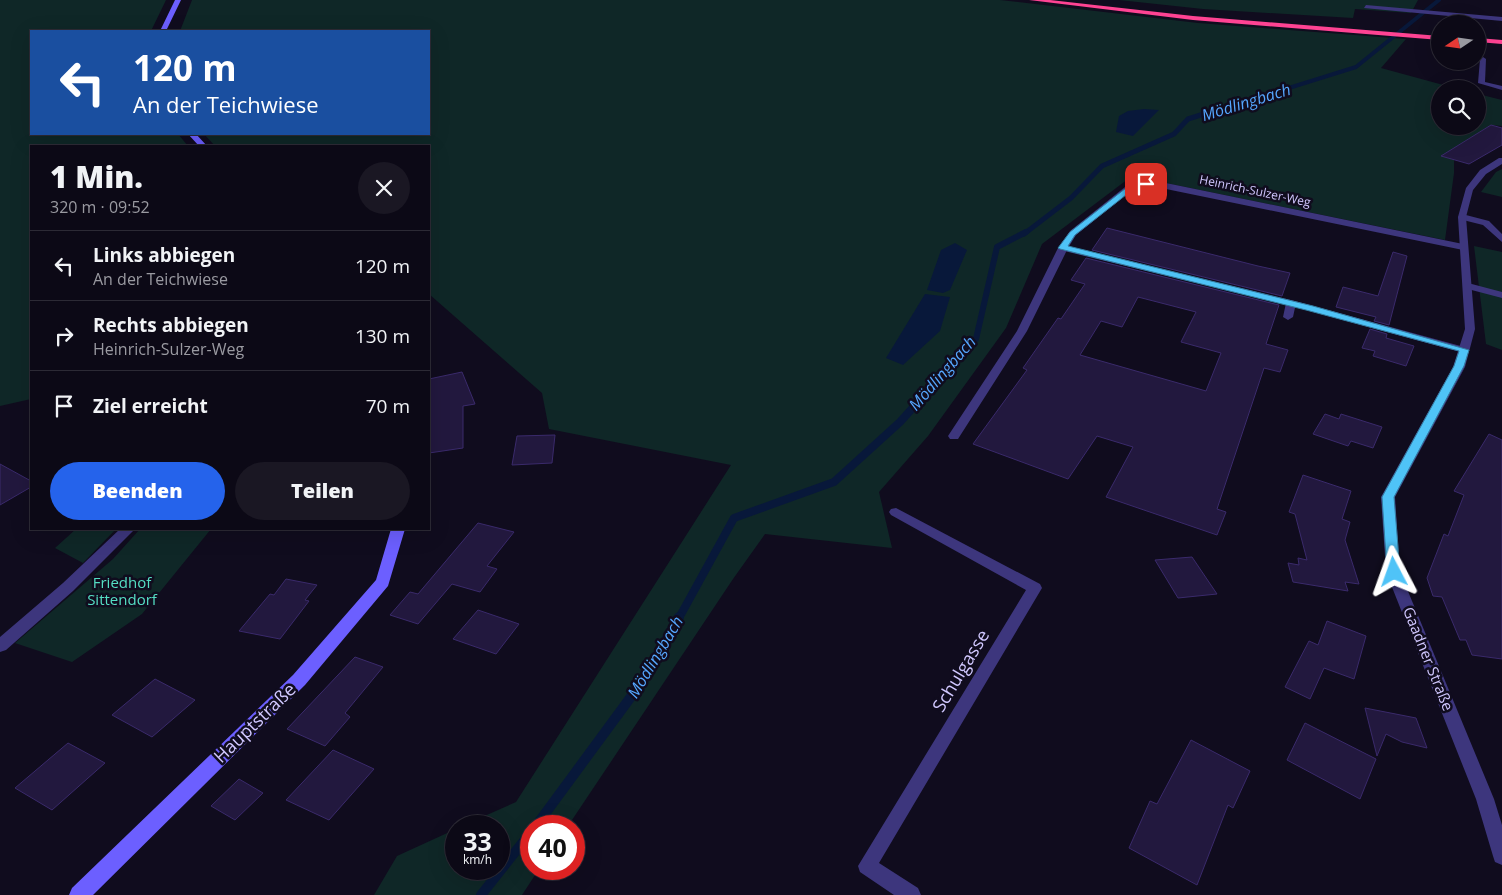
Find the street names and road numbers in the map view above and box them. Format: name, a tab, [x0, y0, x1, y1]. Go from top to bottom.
street label: Heinrich-Sulzer-Weg	[1198, 170, 1313, 211]
street label: Gaadner Straße	[1399, 604, 1459, 713]
street label: Schulgasse	[926, 625, 994, 716]
street label: Hauptstraße	[208, 677, 301, 768]

